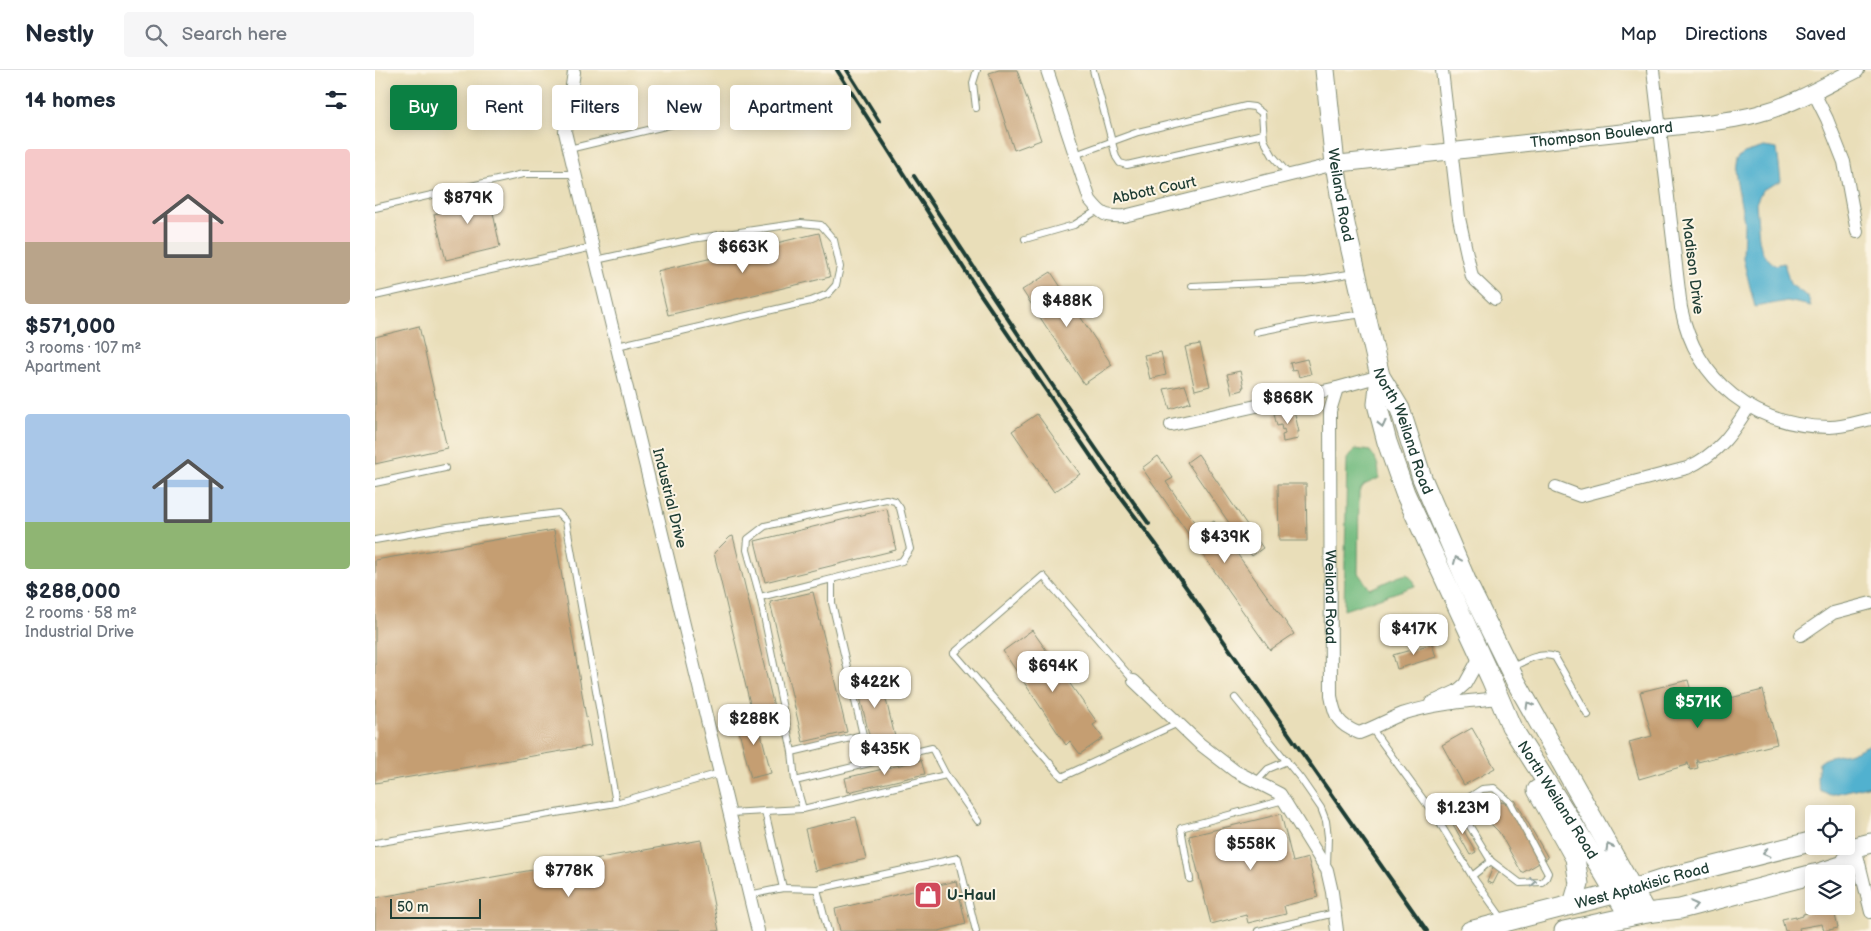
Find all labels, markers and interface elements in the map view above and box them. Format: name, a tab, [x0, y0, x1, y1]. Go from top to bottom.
search box	[124, 12, 474, 57]
text: Nestly	[25, 20, 94, 49]
icon: search	[142, 21, 170, 49]
text: Search here	[182, 23, 287, 46]
text: Map	[1621, 24, 1657, 45]
text: Directions	[1685, 24, 1767, 45]
text: Saved	[1795, 24, 1846, 45]
chip: Buy	[390, 85, 457, 130]
chip: Rent	[467, 85, 542, 130]
chip: Filters	[552, 85, 638, 130]
chip: New	[648, 85, 720, 130]
chip: Apartment	[730, 85, 851, 130]
icon: filters	[322, 86, 350, 114]
text: 14 homes	[25, 88, 116, 113]
street label: Thompson Boulevard	[1529, 118, 1674, 152]
street label: Weiland Road	[1323, 147, 1358, 244]
street label: Abbott Court	[1110, 172, 1198, 209]
icon: home	[143, 181, 233, 271]
pin: $879K	[433, 182, 503, 225]
text: $879K	[443, 189, 493, 208]
street label: Madison Drive	[1677, 217, 1708, 316]
pin: $663K	[708, 232, 778, 274]
text: $663K	[718, 238, 768, 257]
pin: $488K	[1032, 286, 1102, 328]
text: $488K	[1042, 292, 1092, 311]
text: $571,000	[25, 314, 115, 339]
text: 3 rooms · 107 m²	[25, 339, 141, 358]
text: Apartment	[25, 358, 101, 377]
street label: North Weiland Road	[1368, 366, 1437, 497]
pin: $868K	[1253, 382, 1323, 425]
text: $868K	[1263, 389, 1313, 408]
one-way arrow	[1376, 420, 1387, 428]
icon: home	[143, 446, 233, 536]
street label: Industrial Drive	[648, 446, 691, 550]
pin: $439K	[1190, 522, 1260, 564]
text: $439K	[1200, 528, 1250, 547]
street label: Weiland Road	[1320, 550, 1340, 644]
one-way arrow	[1452, 556, 1463, 565]
text: $288,000	[25, 579, 121, 604]
text: 2 rooms · 58 m²	[25, 604, 137, 623]
pin: $417K	[1379, 614, 1449, 656]
text: $417K	[1391, 620, 1437, 639]
text: Industrial Drive	[25, 623, 134, 642]
pin: $694K	[1018, 650, 1088, 693]
text: $694K	[1028, 657, 1078, 676]
pin: $422K	[840, 666, 910, 709]
text: $422K	[850, 673, 900, 692]
pin: $571K	[1663, 686, 1733, 729]
text: $571K	[1675, 693, 1721, 712]
one-way arrow	[1526, 702, 1536, 711]
pin: $288K	[719, 704, 789, 746]
text: $288K	[729, 710, 779, 729]
pin: $435K	[850, 734, 920, 776]
street label: North Weiland Road	[1513, 738, 1602, 863]
text: $435K	[860, 740, 910, 759]
pin: $1.23M	[1422, 792, 1504, 835]
text: $1.23M	[1436, 799, 1490, 818]
map controls	[1805, 805, 1855, 915]
button: locate	[1805, 805, 1855, 855]
pin: $558K	[1216, 828, 1286, 871]
text: $558K	[1226, 835, 1276, 854]
one-way arrow	[1606, 843, 1616, 852]
one-way arrow	[1762, 847, 1771, 858]
pin: $778K	[534, 856, 604, 898]
street label: West Aptakisic Road	[1573, 859, 1711, 914]
text: $778K	[545, 862, 593, 881]
button: layers	[1805, 865, 1855, 915]
one-way arrow	[1529, 877, 1537, 888]
shop icon: U-Haul	[913, 880, 943, 910]
place label: U-Haul	[947, 886, 996, 905]
scale bar	[390, 896, 481, 919]
text: 50 m	[397, 899, 429, 916]
one-way arrow	[1690, 900, 1699, 911]

